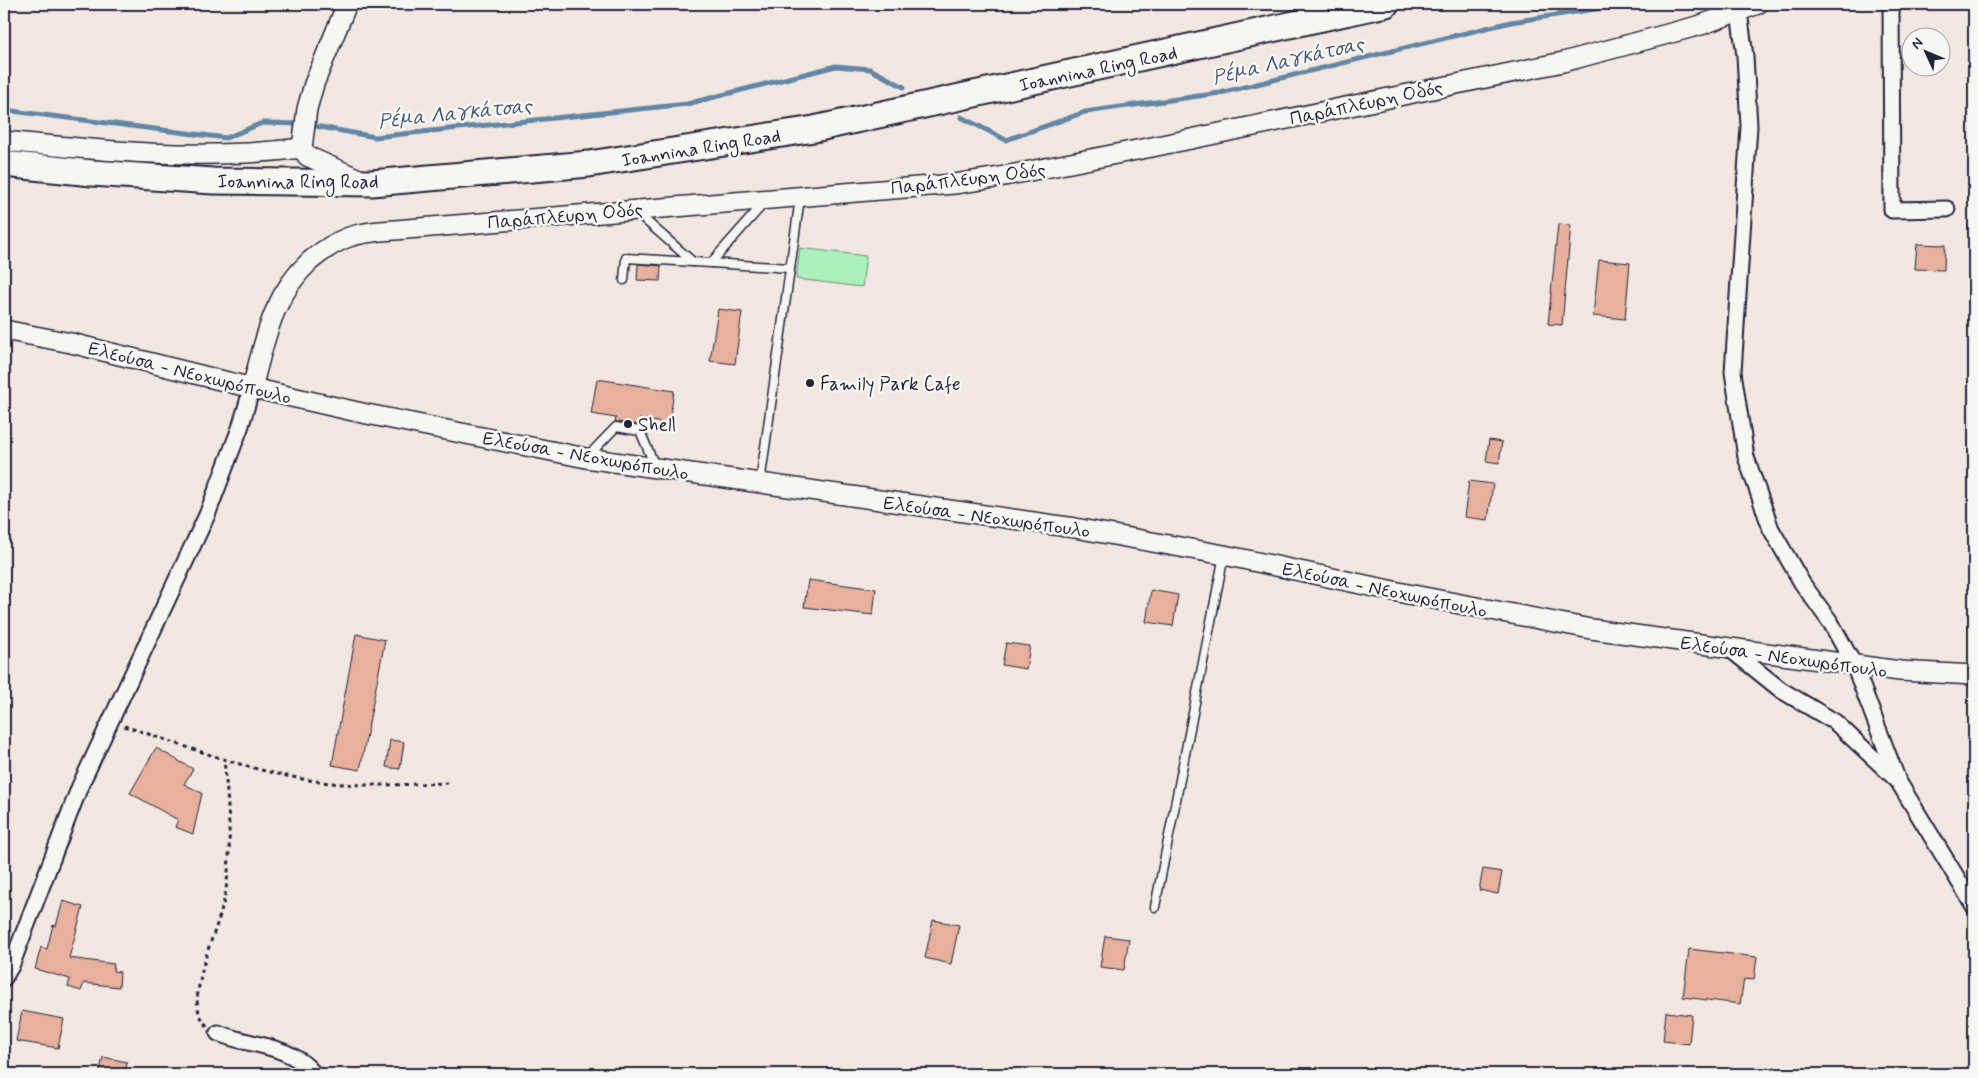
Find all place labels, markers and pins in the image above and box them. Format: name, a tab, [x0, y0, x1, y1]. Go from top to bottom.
place label: Family Park Cafe	[820, 372, 961, 398]
marker: Family Park Cafe	[804, 377, 816, 389]
place label: Shell	[638, 413, 676, 438]
marker: Shell	[622, 418, 634, 430]

